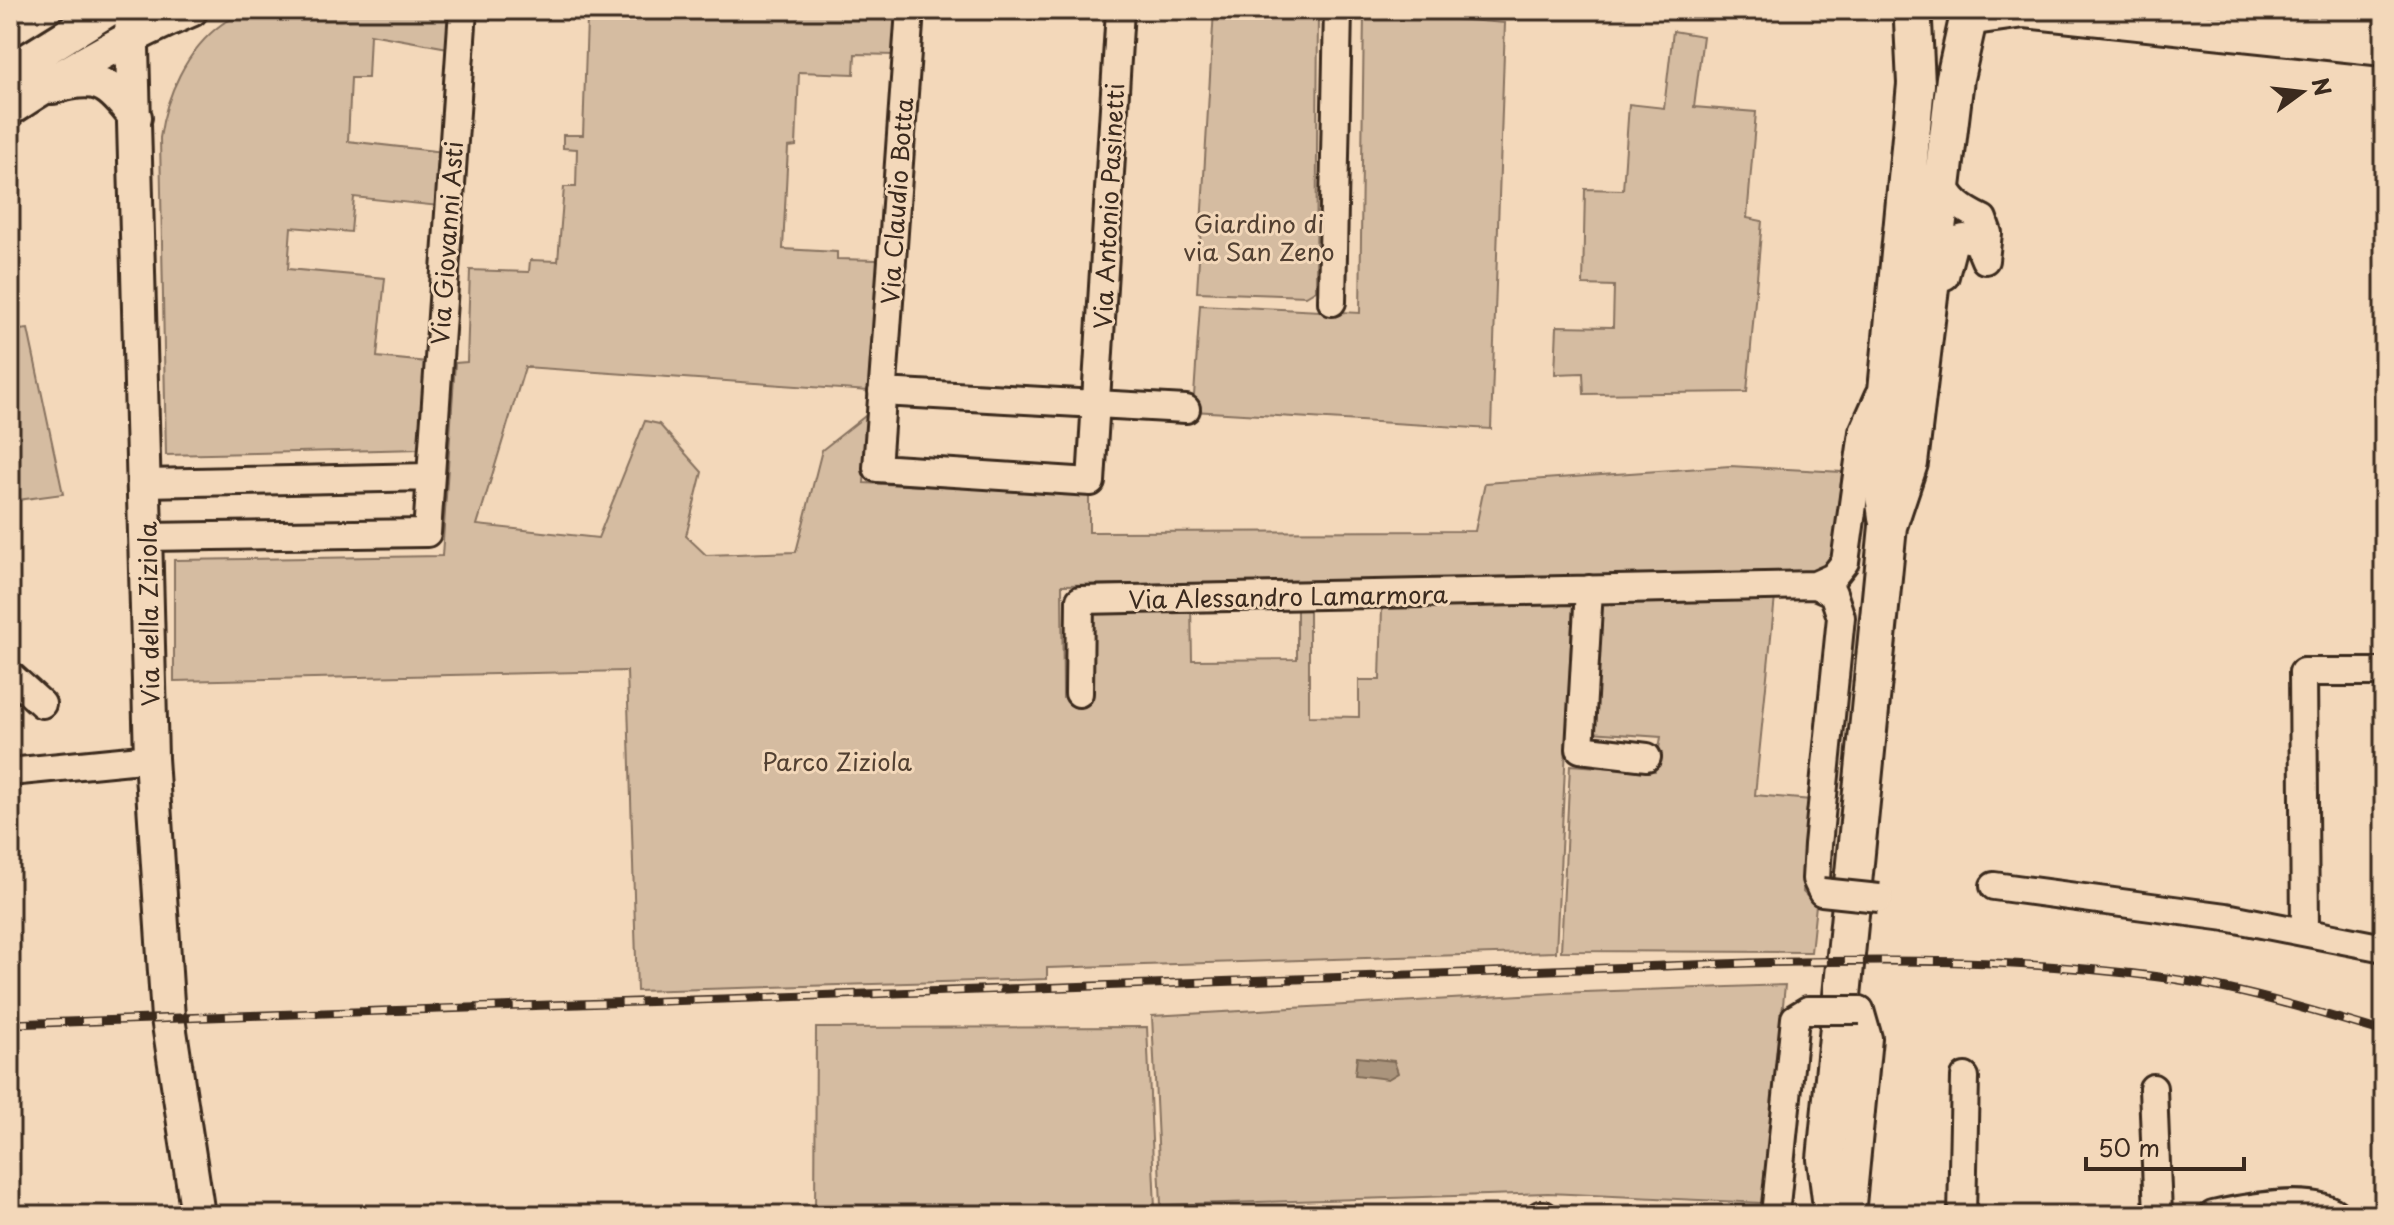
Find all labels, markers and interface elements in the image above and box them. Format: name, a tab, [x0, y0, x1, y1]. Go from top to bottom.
north arrow	[2262, 52, 2342, 132]
text: N	[2305, 74, 2341, 99]
street label: Via Antonio Pasinetti	[1084, 82, 1132, 330]
street label: Via Claudio Botta	[871, 96, 921, 306]
street label: Via Giovanni Asti	[421, 140, 471, 346]
park label: Giardino di via San Zeno	[1183, 205, 1335, 269]
street label: Via della Ziziola	[128, 521, 168, 707]
street label: Via Alessandro Lamarmora	[1128, 575, 1448, 617]
park label: Parco Ziziola	[762, 743, 912, 779]
scale bar	[2086, 1121, 2244, 1171]
text: 50 m	[2098, 1129, 2160, 1165]

